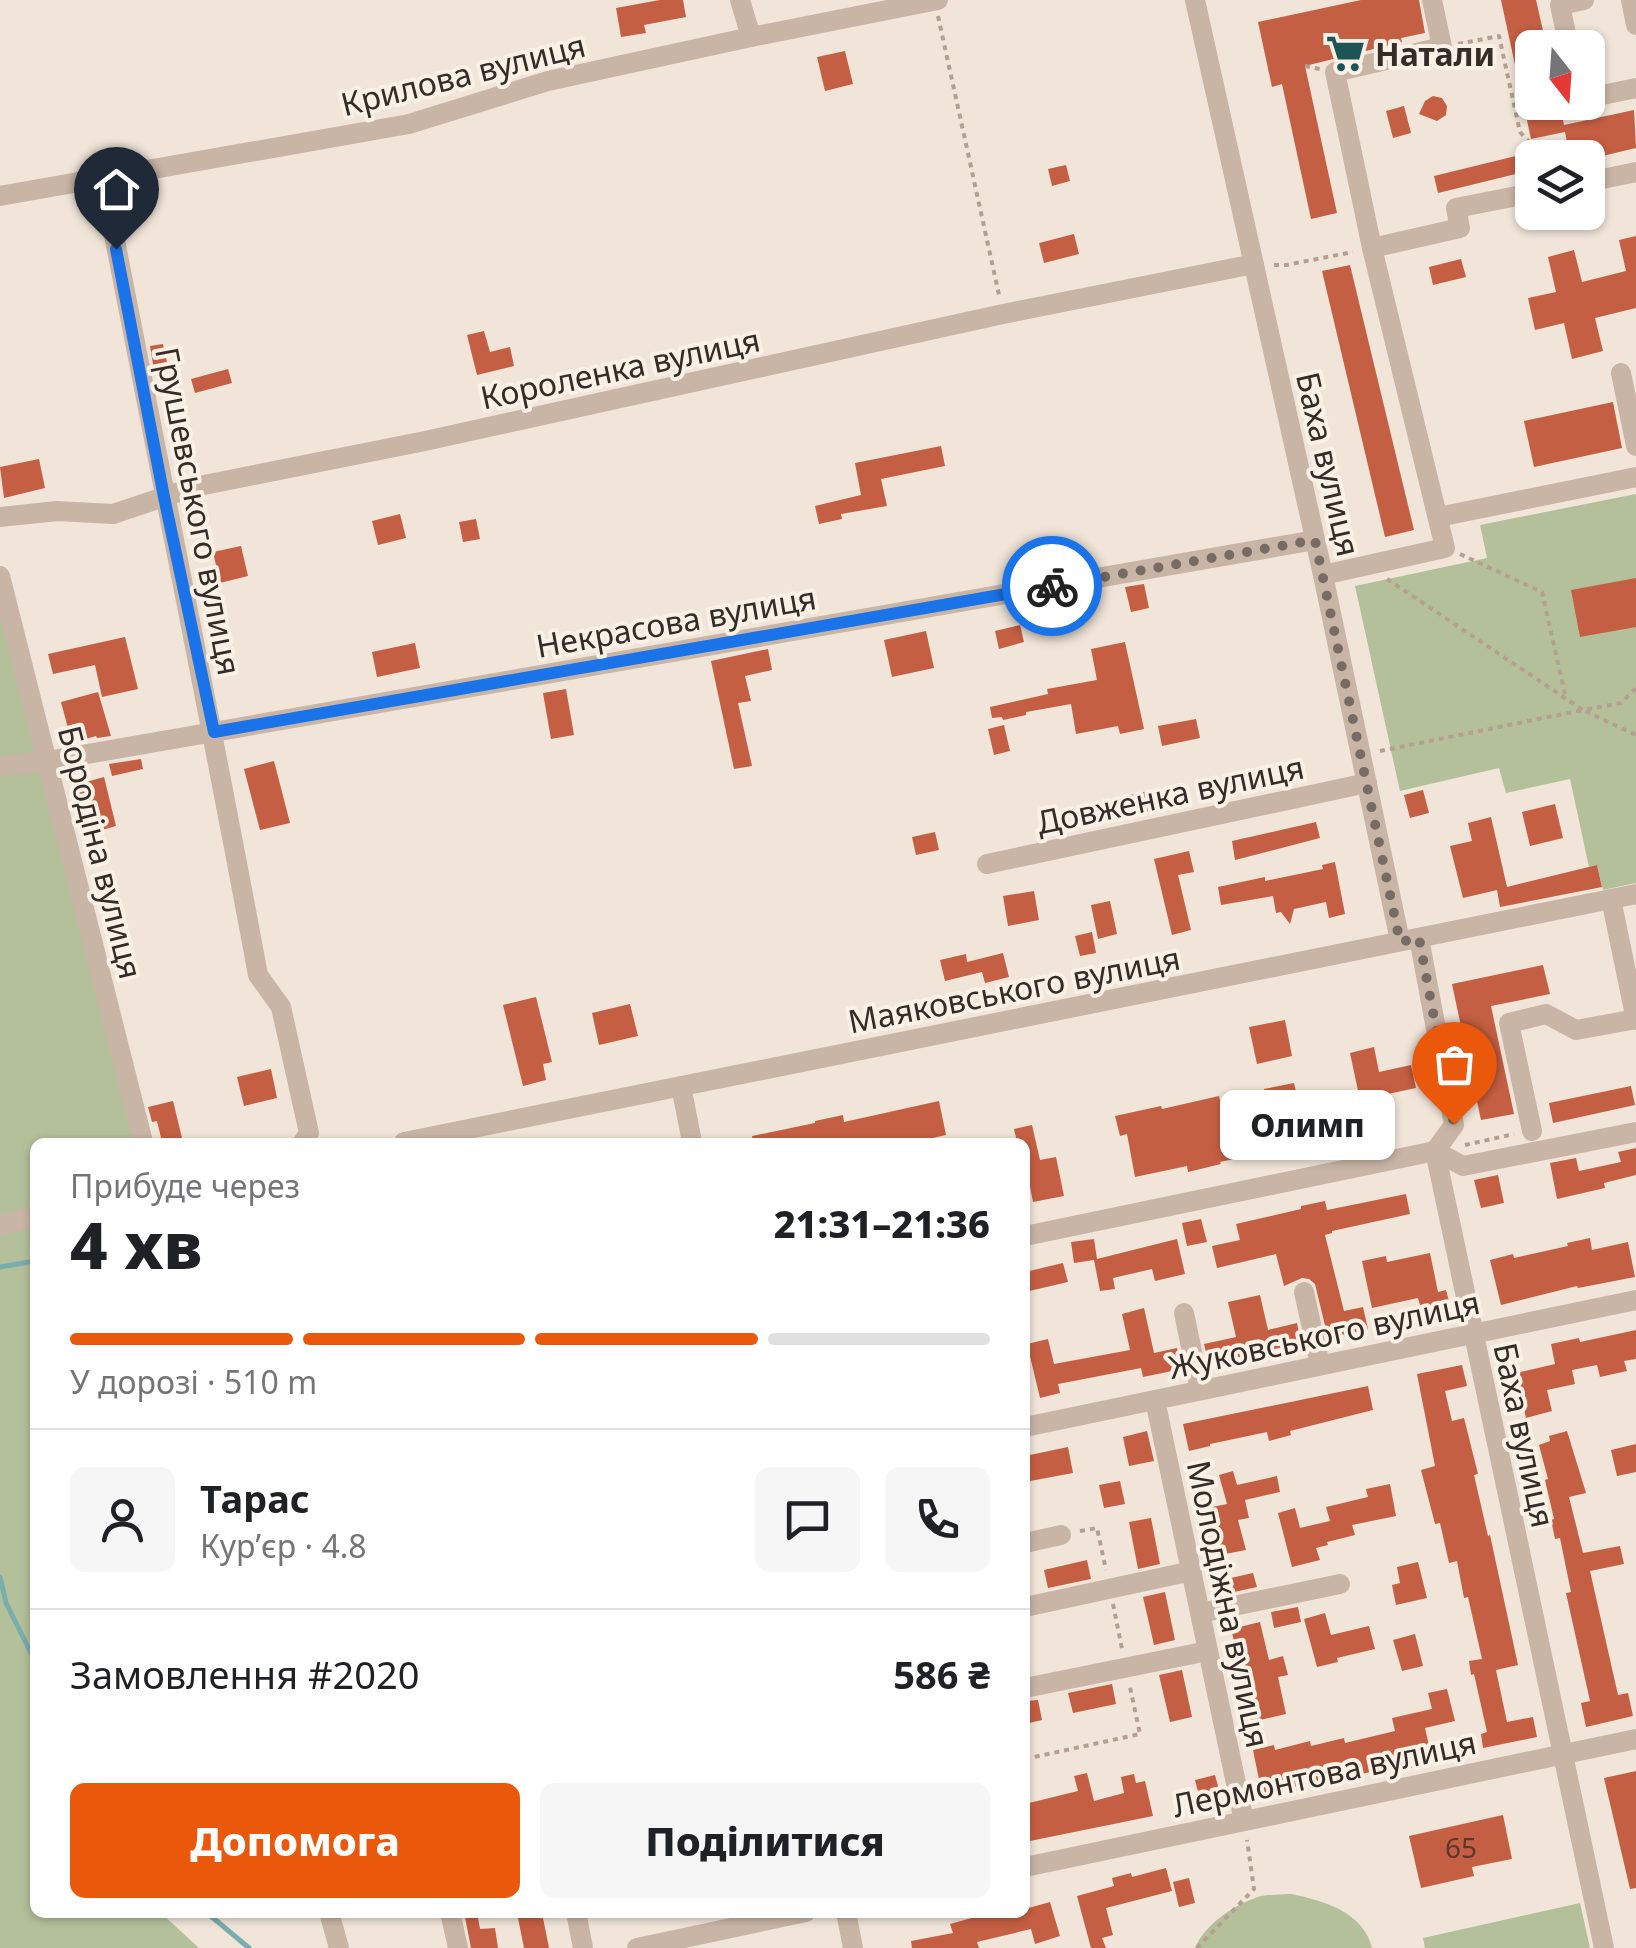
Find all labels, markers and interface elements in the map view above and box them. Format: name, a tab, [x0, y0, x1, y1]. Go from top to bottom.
street label: Крилова вулиця	[336, 23, 590, 125]
north arrow	[1515, 30, 1605, 120]
map controls	[1515, 30, 1605, 230]
supermarket icon: Натали	[1324, 32, 1366, 74]
place label: Натали	[1375, 32, 1495, 75]
button: layers	[1515, 140, 1605, 230]
pin	[74, 147, 159, 250]
icon: home	[89, 162, 144, 217]
street label: Короленка вулиця	[476, 317, 764, 419]
street label: Грушевського вулиця	[146, 343, 252, 679]
street label: Баха вулиця	[1287, 368, 1371, 560]
courier	[1002, 536, 1102, 636]
icon: bike	[1025, 559, 1080, 614]
street label: Некрасова вулиця	[533, 575, 819, 667]
street label: Бородіна вулиця	[49, 721, 153, 983]
street label: Довженка вулиця	[1032, 745, 1308, 843]
street label: Маяковського вулиця	[844, 936, 1184, 1042]
pin	[1412, 1022, 1497, 1125]
icon: bag	[1427, 1037, 1482, 1092]
callout: Олимп	[1219, 1089, 1394, 1159]
text: Олимп	[1250, 1103, 1365, 1146]
text: Прибуде через	[70, 1164, 300, 1207]
text: 21:31–21:36	[774, 1197, 990, 1249]
text: 4 хв	[70, 1200, 203, 1288]
street label: Жуковського вулиця	[1164, 1280, 1484, 1388]
street label: Баха вулиця	[1484, 1339, 1566, 1531]
text: У дорозі · 510 m	[70, 1360, 317, 1403]
street label: Молодіжна вулиця	[1178, 1457, 1280, 1751]
button: person	[70, 1467, 175, 1572]
button: chat	[755, 1467, 860, 1572]
button: phone	[885, 1467, 990, 1572]
text: Тарас	[200, 1472, 310, 1524]
text: Кур’єр · 4.8	[200, 1524, 367, 1567]
text: Замовлення #2020	[70, 1648, 419, 1700]
text: 586 ₴	[893, 1648, 990, 1700]
street label: Лермонтова вулиця	[1168, 1720, 1480, 1826]
button: Допомога	[70, 1783, 520, 1898]
button: Поділитися	[540, 1783, 990, 1898]
house number: 65	[1445, 1828, 1477, 1866]

